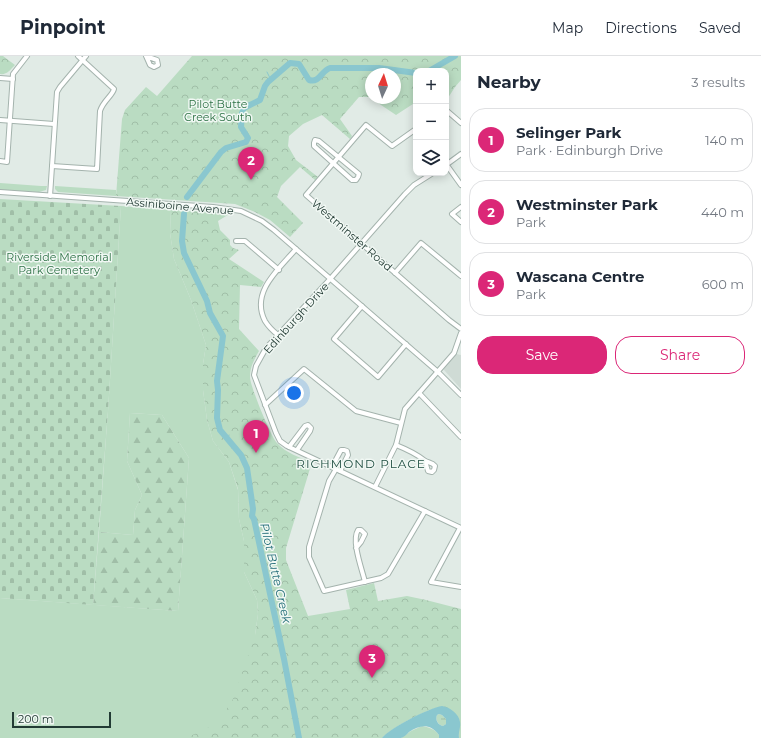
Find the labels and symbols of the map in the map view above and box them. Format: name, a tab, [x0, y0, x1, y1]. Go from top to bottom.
north arrow	[365, 68, 401, 104]
park label: Pilot Butte Creek South	[184, 97, 252, 124]
pin: 2	[238, 147, 264, 180]
street label: Assiniboine Avenue	[126, 194, 235, 218]
street label: Westminster Road	[309, 196, 395, 274]
park label: Riverside Memorial Park Cemetery	[6, 250, 112, 277]
street label: Edinburgh Drive	[260, 279, 332, 356]
your location	[284, 383, 304, 403]
pin: 1	[243, 420, 269, 453]
district label: RICHMOND PLACE	[296, 456, 426, 471]
water label: Pilot Butte Creek	[257, 521, 295, 625]
pin: 3	[359, 645, 385, 678]
scale bar	[12, 710, 111, 729]

